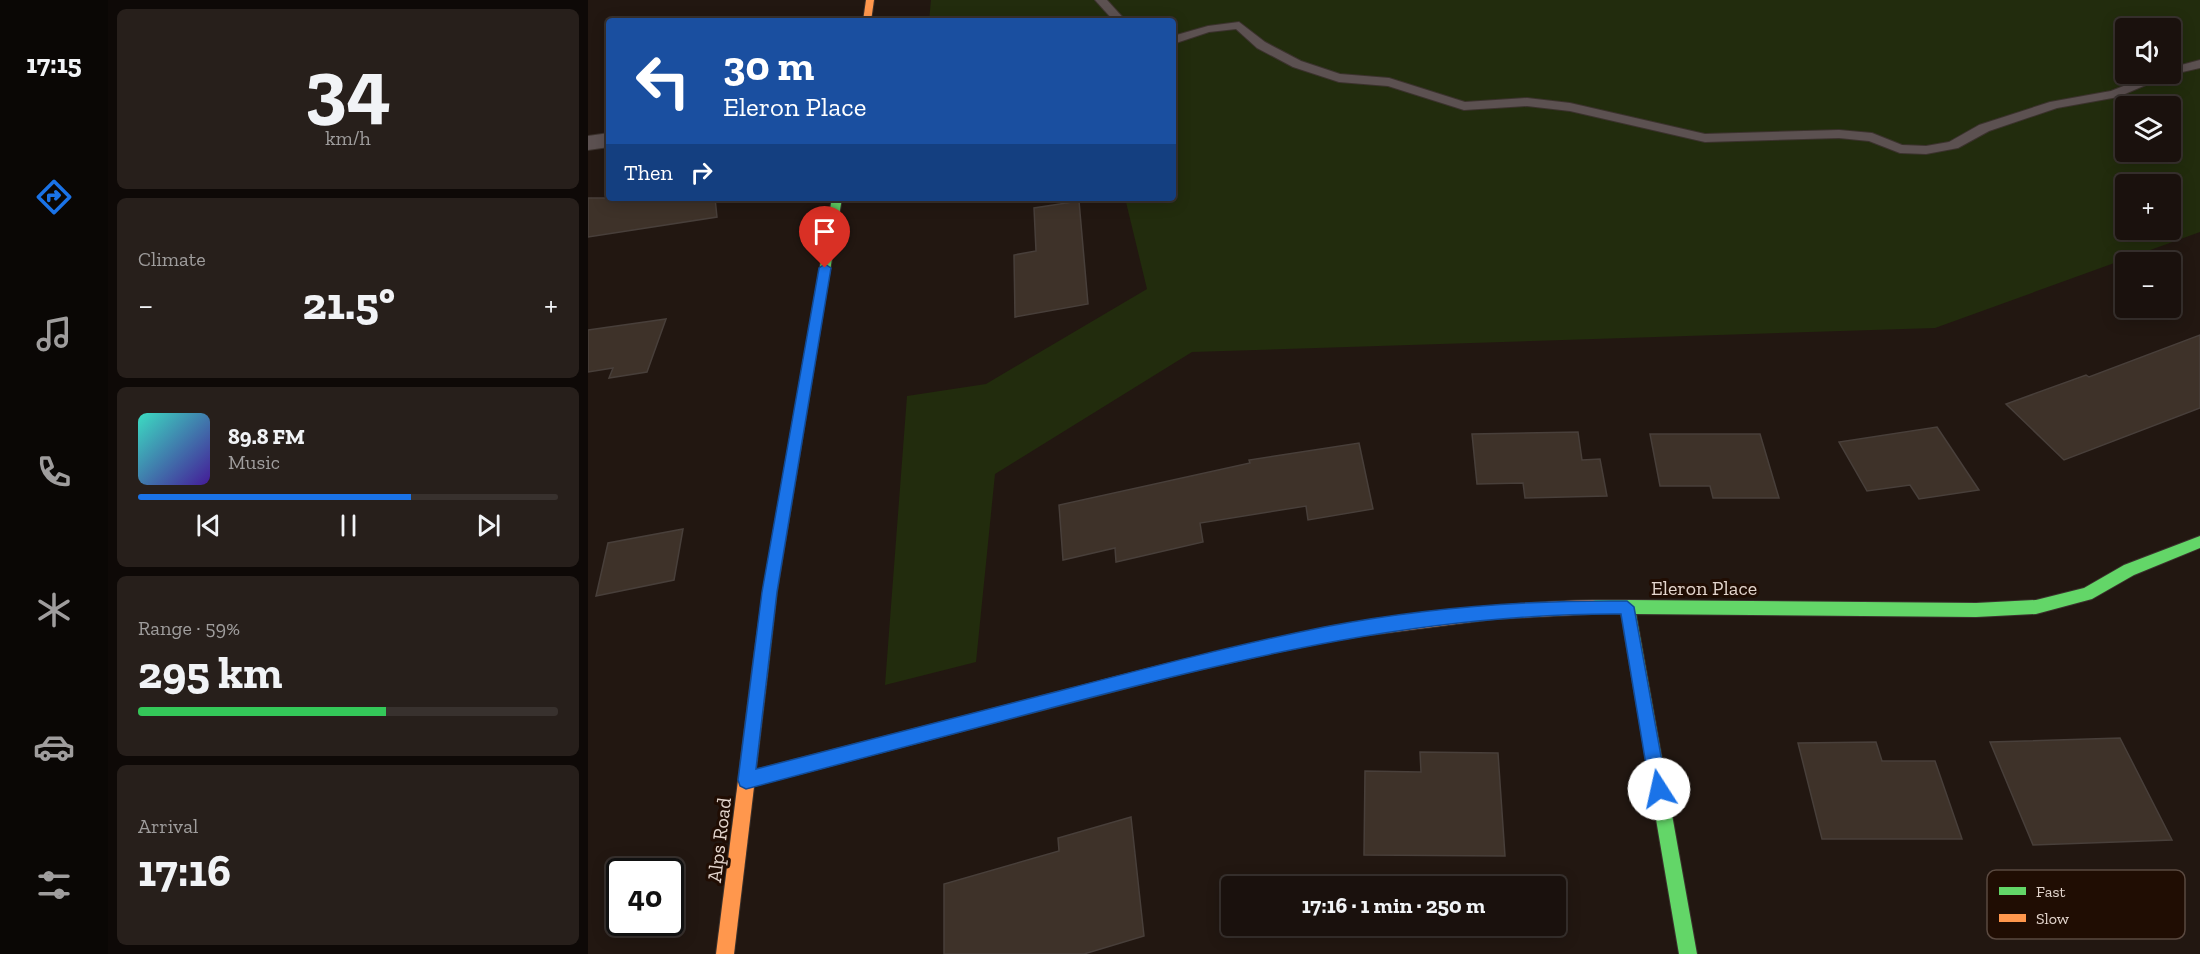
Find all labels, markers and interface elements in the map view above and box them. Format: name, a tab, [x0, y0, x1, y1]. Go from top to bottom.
map controls	[2115, 18, 2181, 318]
button: sound	[2115, 18, 2181, 84]
text: 34	[305, 40, 391, 134]
text: 30 m	[723, 40, 814, 91]
icon: left	[624, 42, 702, 120]
text: 17:15	[26, 48, 82, 80]
text: Eleron Place	[723, 91, 866, 123]
button: layers	[2115, 96, 2181, 162]
text: km/h	[325, 126, 371, 150]
icon: right	[685, 156, 718, 189]
text: Then	[624, 159, 673, 186]
button: +	[2115, 174, 2181, 240]
icon: directions	[33, 176, 75, 218]
pin	[799, 206, 850, 268]
icon: arrive	[808, 215, 841, 248]
text: Climate	[138, 247, 206, 271]
button: −	[2115, 252, 2181, 318]
text: 21.5°	[303, 277, 395, 331]
text: −	[138, 285, 153, 324]
text: +	[544, 285, 558, 324]
icon: music	[33, 313, 75, 355]
text: 89.8 FM	[228, 423, 305, 450]
text: Music	[228, 450, 280, 474]
icon: phone	[33, 451, 75, 493]
icon: previous	[192, 509, 225, 542]
icon: pause	[332, 509, 365, 542]
icon: next	[472, 509, 505, 542]
street label: Eleron Place	[1651, 576, 1757, 600]
icon: climate	[33, 589, 75, 631]
text: Range · 59%	[138, 616, 240, 640]
text: 295 km	[138, 646, 282, 700]
icon: car	[33, 726, 75, 768]
position arrow	[1627, 757, 1691, 821]
street label: Alps Road	[702, 796, 736, 884]
text: Arrival	[138, 814, 198, 838]
text: 17:16	[138, 844, 231, 898]
speed limit sign: 40	[606, 858, 684, 936]
icon: filters	[33, 864, 75, 906]
legend	[1987, 870, 2185, 939]
text: Fast	[2036, 882, 2065, 901]
text: 17:16 · 1 min · 250 m	[1302, 892, 1485, 919]
text: Slow	[2036, 909, 2070, 928]

